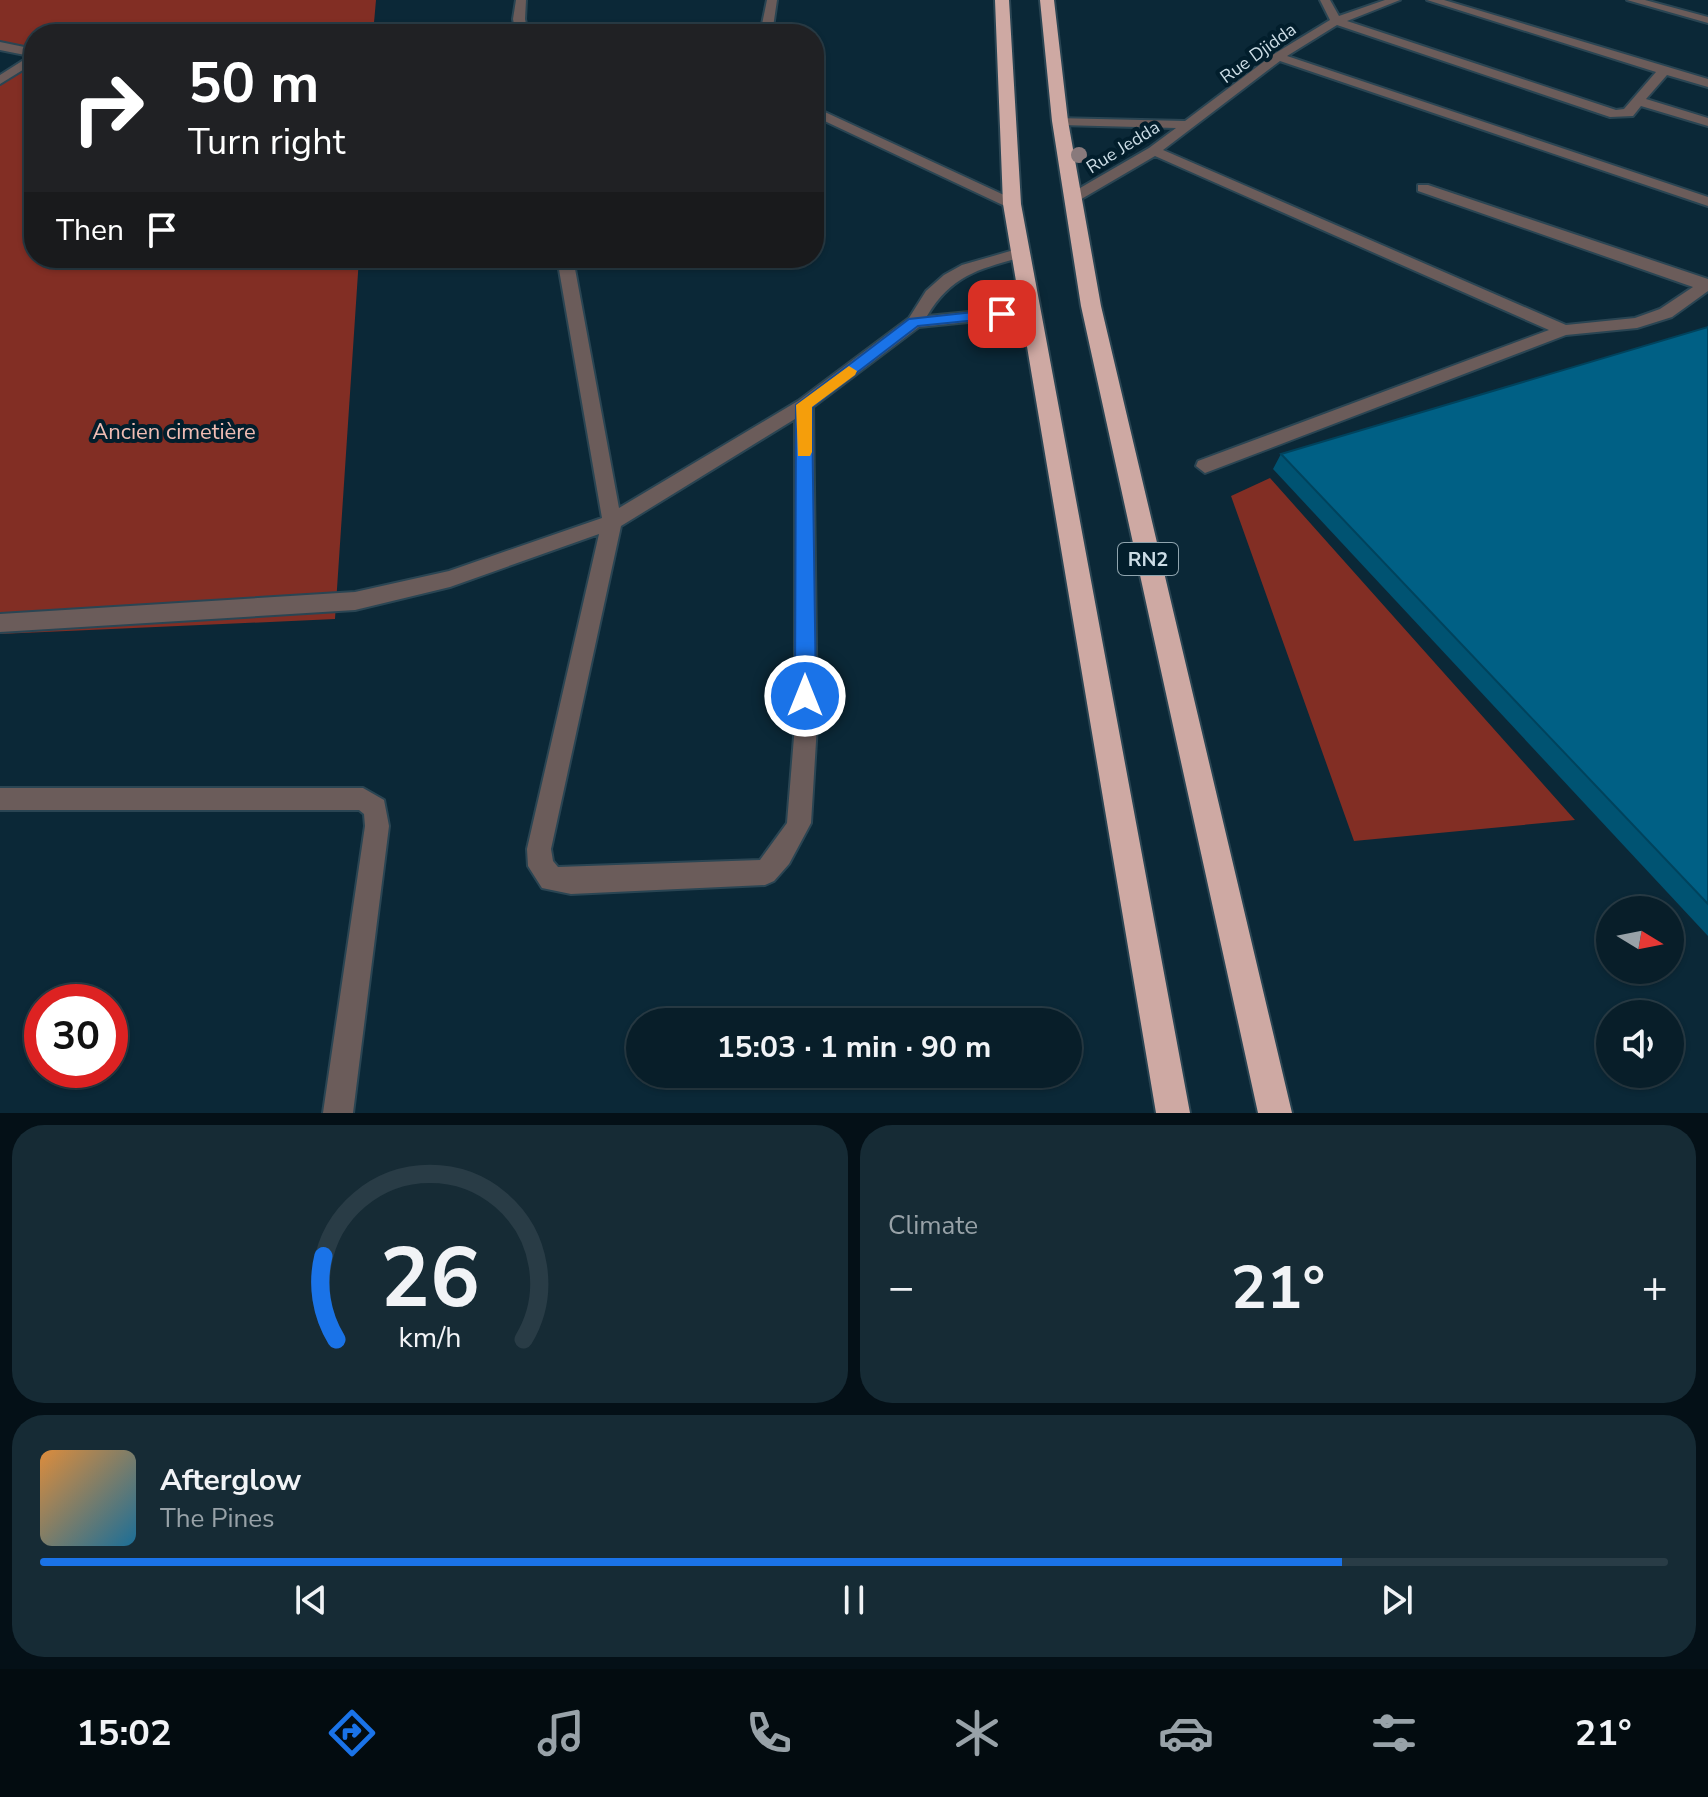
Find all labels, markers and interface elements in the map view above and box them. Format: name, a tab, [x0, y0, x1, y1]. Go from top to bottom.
street label: Rue Djidda	[1215, 17, 1301, 89]
text: 50 m	[188, 45, 319, 122]
icon: right	[56, 56, 160, 160]
street label: Rue Jedda	[1082, 115, 1164, 179]
text: Turn right	[188, 118, 345, 167]
icon: arrive	[140, 208, 184, 252]
text: Then	[56, 210, 124, 251]
pin	[968, 280, 1036, 348]
icon: arrive	[980, 292, 1024, 336]
park label: Ancien cimetière	[92, 417, 256, 447]
road number: RN2	[1118, 543, 1178, 575]
position arrow	[763, 654, 847, 738]
north arrow	[1596, 896, 1684, 984]
map controls	[1596, 896, 1684, 1088]
speed limit sign: 30	[24, 984, 128, 1088]
button: sound	[1596, 1000, 1684, 1088]
text: 15:03 · 1 min · 90 m	[717, 1027, 991, 1068]
text: Climate	[888, 1208, 978, 1243]
text: 26	[380, 1222, 480, 1335]
text: 21°	[1231, 1247, 1325, 1329]
text: −	[888, 1258, 914, 1318]
text: +	[1642, 1258, 1668, 1318]
text: km/h	[399, 1318, 461, 1357]
text: Afterglow	[160, 1460, 301, 1501]
text: The Pines	[160, 1501, 275, 1536]
icon: previous	[289, 1578, 333, 1622]
icon: pause	[832, 1578, 876, 1622]
icon: next	[1375, 1578, 1419, 1622]
icon: directions	[324, 1705, 380, 1761]
icon: music	[533, 1705, 589, 1761]
icon: phone	[741, 1705, 797, 1761]
icon: climate	[949, 1705, 1005, 1761]
icon: car	[1158, 1705, 1214, 1761]
icon: filters	[1366, 1705, 1422, 1761]
text: 15:02	[76, 1709, 172, 1758]
text: 21°	[1575, 1709, 1632, 1758]

